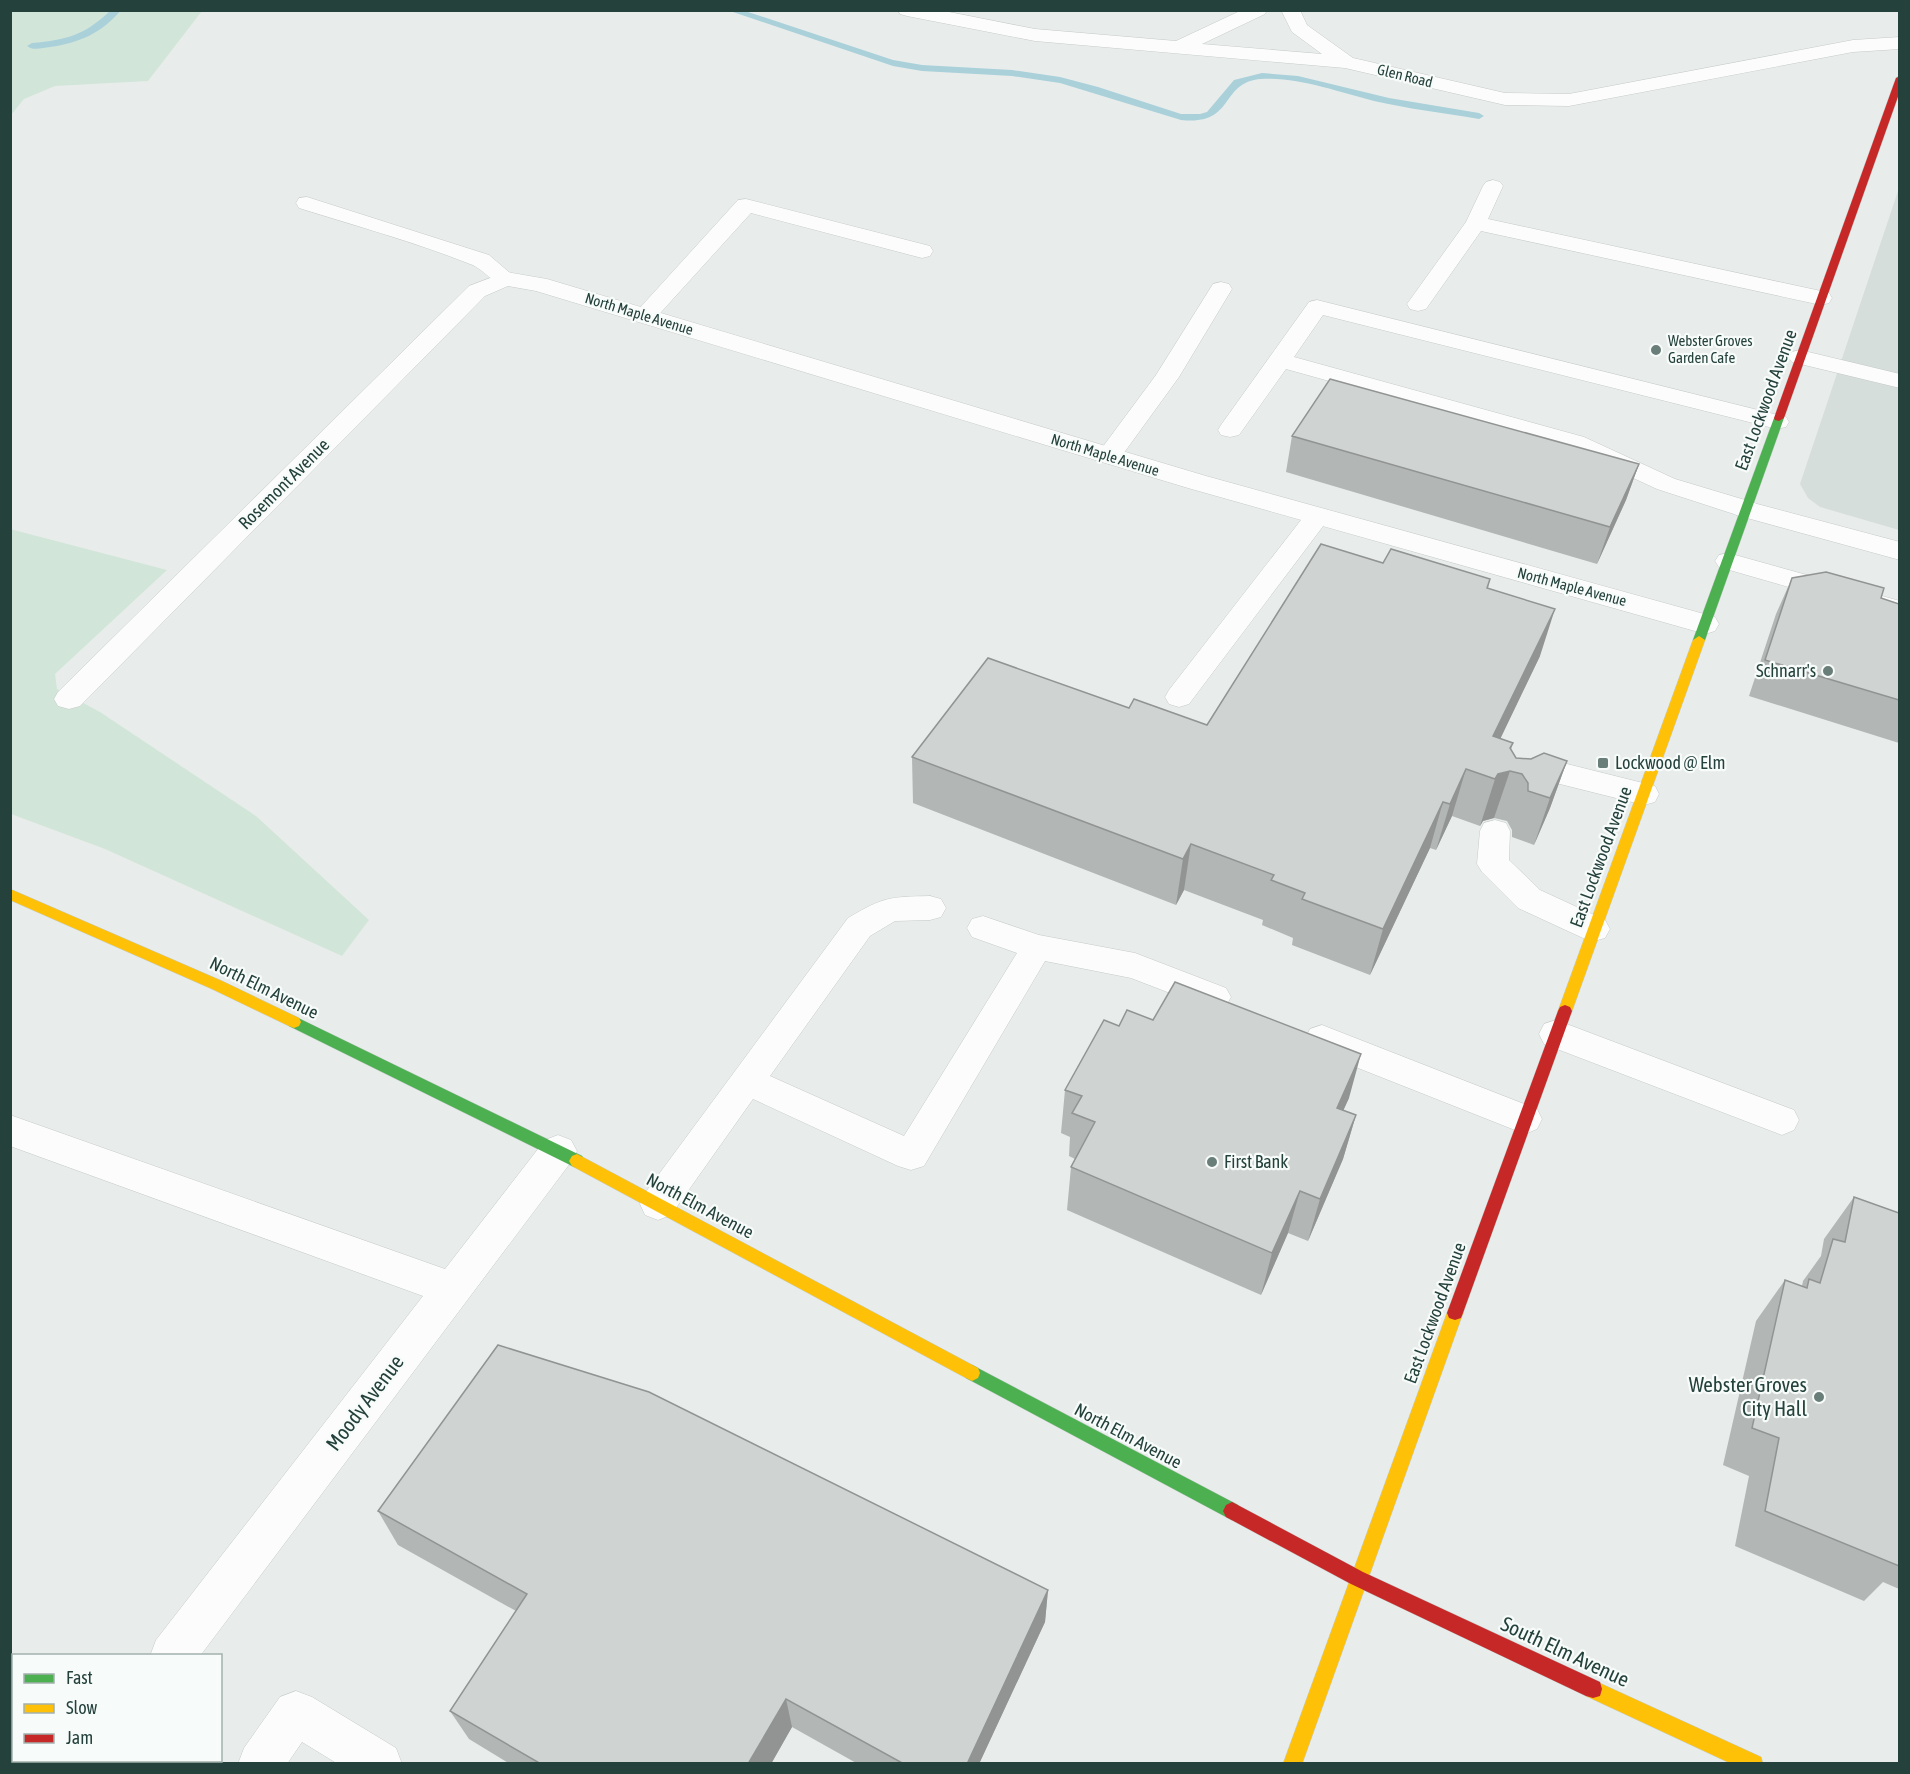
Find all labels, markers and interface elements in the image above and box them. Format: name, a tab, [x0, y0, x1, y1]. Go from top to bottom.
street label: Glen Road	[1376, 60, 1435, 91]
street label: North Maple Avenue	[583, 289, 695, 338]
street label: East Lockwood Avenue	[1730, 327, 1801, 473]
place label: Webster Groves Garden Cafe	[1668, 332, 1753, 366]
marker: Webster Groves Garden Cafe	[1649, 343, 1663, 357]
street label: North Maple Avenue	[1049, 430, 1161, 479]
street label: Rosemont Avenue	[234, 434, 333, 533]
street label: North Maple Avenue	[1516, 564, 1629, 609]
place label: Schnarr's	[1756, 660, 1816, 681]
marker: Schnarr's	[1821, 664, 1835, 678]
place label: Lockwood @ Elm	[1615, 752, 1725, 773]
marker: Lockwood @ Elm	[1596, 756, 1610, 770]
street label: East Lockwood Avenue	[1565, 784, 1636, 930]
street label: North Elm Avenue	[206, 952, 322, 1023]
place label: First Bank	[1224, 1151, 1288, 1172]
marker: First Bank	[1205, 1155, 1219, 1169]
street label: North Elm Avenue	[643, 1169, 757, 1243]
street label: East Lockwood Avenue	[1399, 1240, 1470, 1386]
street label: Moody Avenue	[320, 1350, 408, 1455]
place label: Webster Groves City Hall	[1689, 1372, 1807, 1420]
marker: Webster Groves City Hall	[1812, 1390, 1826, 1404]
street label: North Elm Avenue	[1071, 1399, 1185, 1473]
street label: South Elm Avenue	[1498, 1611, 1633, 1691]
legend	[12, 1654, 222, 1762]
text: Fast	[66, 1667, 93, 1688]
text: Slow	[66, 1697, 97, 1718]
text: Jam	[66, 1727, 93, 1748]

